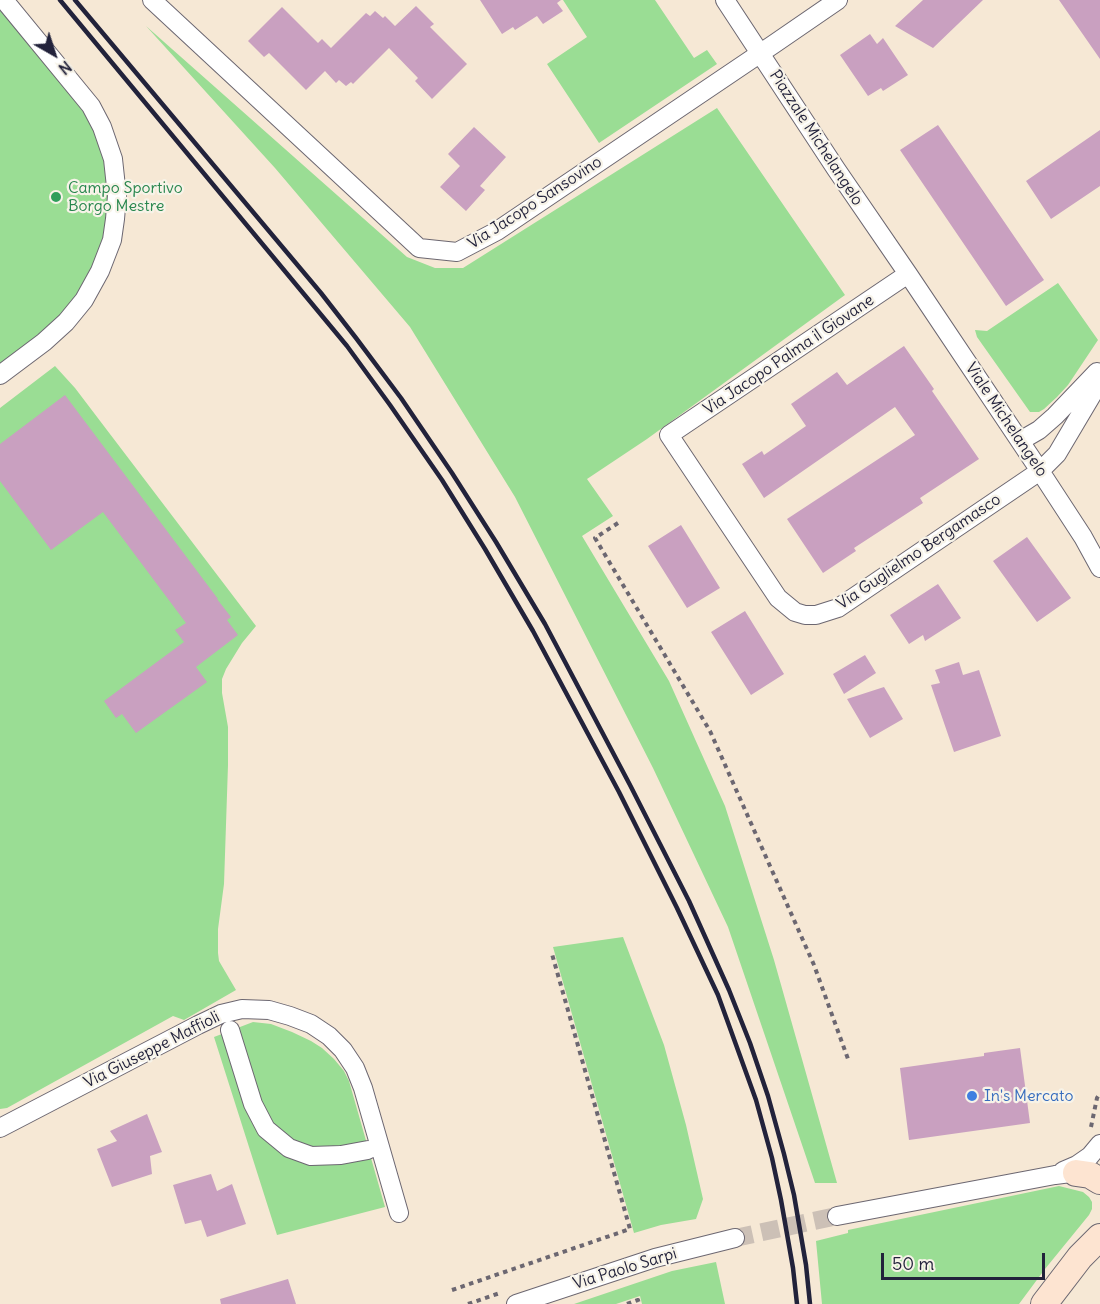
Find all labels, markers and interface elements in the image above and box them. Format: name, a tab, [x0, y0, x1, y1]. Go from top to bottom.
north arrow	[24, 24, 84, 84]
text: N	[55, 57, 76, 79]
street label: Piazzale Michelangelo	[765, 67, 867, 209]
street label: Via Jacopo Sansovino	[464, 153, 606, 253]
place label: Campo Sportivo Borgo Mestre	[68, 178, 183, 216]
marker: Campo Sportivo Borgo Mestre	[49, 190, 63, 204]
street label: Via Jacopo Palma il Giovane	[700, 291, 878, 419]
street label: Viale Michelangelo	[961, 359, 1051, 481]
street label: Via Guglielmo Bergamasco	[833, 490, 1005, 614]
street label: Via Giuseppe Maffioli	[81, 1007, 223, 1093]
place label: In's Mercato	[984, 1086, 1073, 1106]
marker: In's Mercato	[965, 1089, 979, 1103]
scale bar	[884, 1241, 1048, 1279]
street label: Via Paolo Sarpi	[571, 1244, 679, 1294]
text: 50 m	[892, 1252, 934, 1275]

